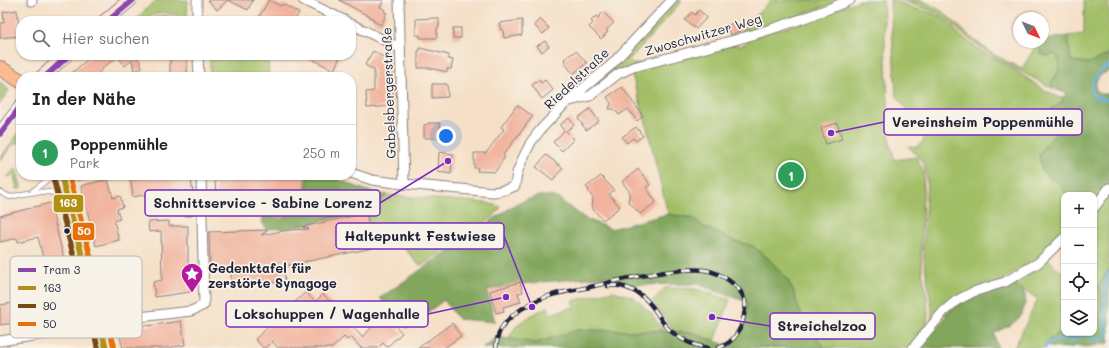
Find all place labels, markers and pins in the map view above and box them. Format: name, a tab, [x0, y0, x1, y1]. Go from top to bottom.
callout: Vereinsheim Poppenmühle	[884, 109, 1082, 135]
pin: 1	[778, 160, 804, 190]
callout: Schnittservice - Sabine Lorenz	[145, 190, 380, 216]
callout: Haltepunkt Festwiese	[336, 223, 504, 249]
unlabelled marker	[62, 226, 72, 236]
place label: Gedenktafel für zerstörte Synagoge	[208, 259, 337, 292]
place icon: Gedenktafel für zerstörte Synagoge	[179, 261, 205, 294]
callout: Lokschuppen / Wagenhalle	[226, 301, 428, 327]
callout: Streichelzoo	[770, 313, 875, 339]

